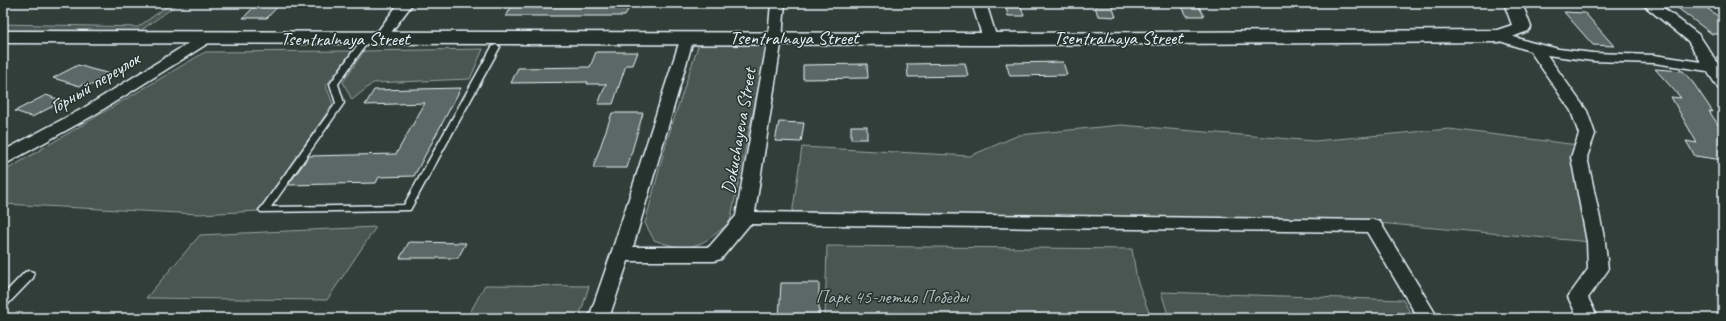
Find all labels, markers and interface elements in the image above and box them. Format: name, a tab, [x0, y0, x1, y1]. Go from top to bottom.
street label: Tsentralnaya Street	[730, 26, 860, 50]
street label: Tsentralnaya Street	[1054, 26, 1184, 50]
street label: Tsentralnaya Street	[281, 27, 411, 51]
street label: Горный переулок	[46, 46, 146, 119]
street label: Dokuchayeva Street	[716, 65, 762, 196]
park label: Парк 45-летия Победы	[816, 285, 970, 309]

